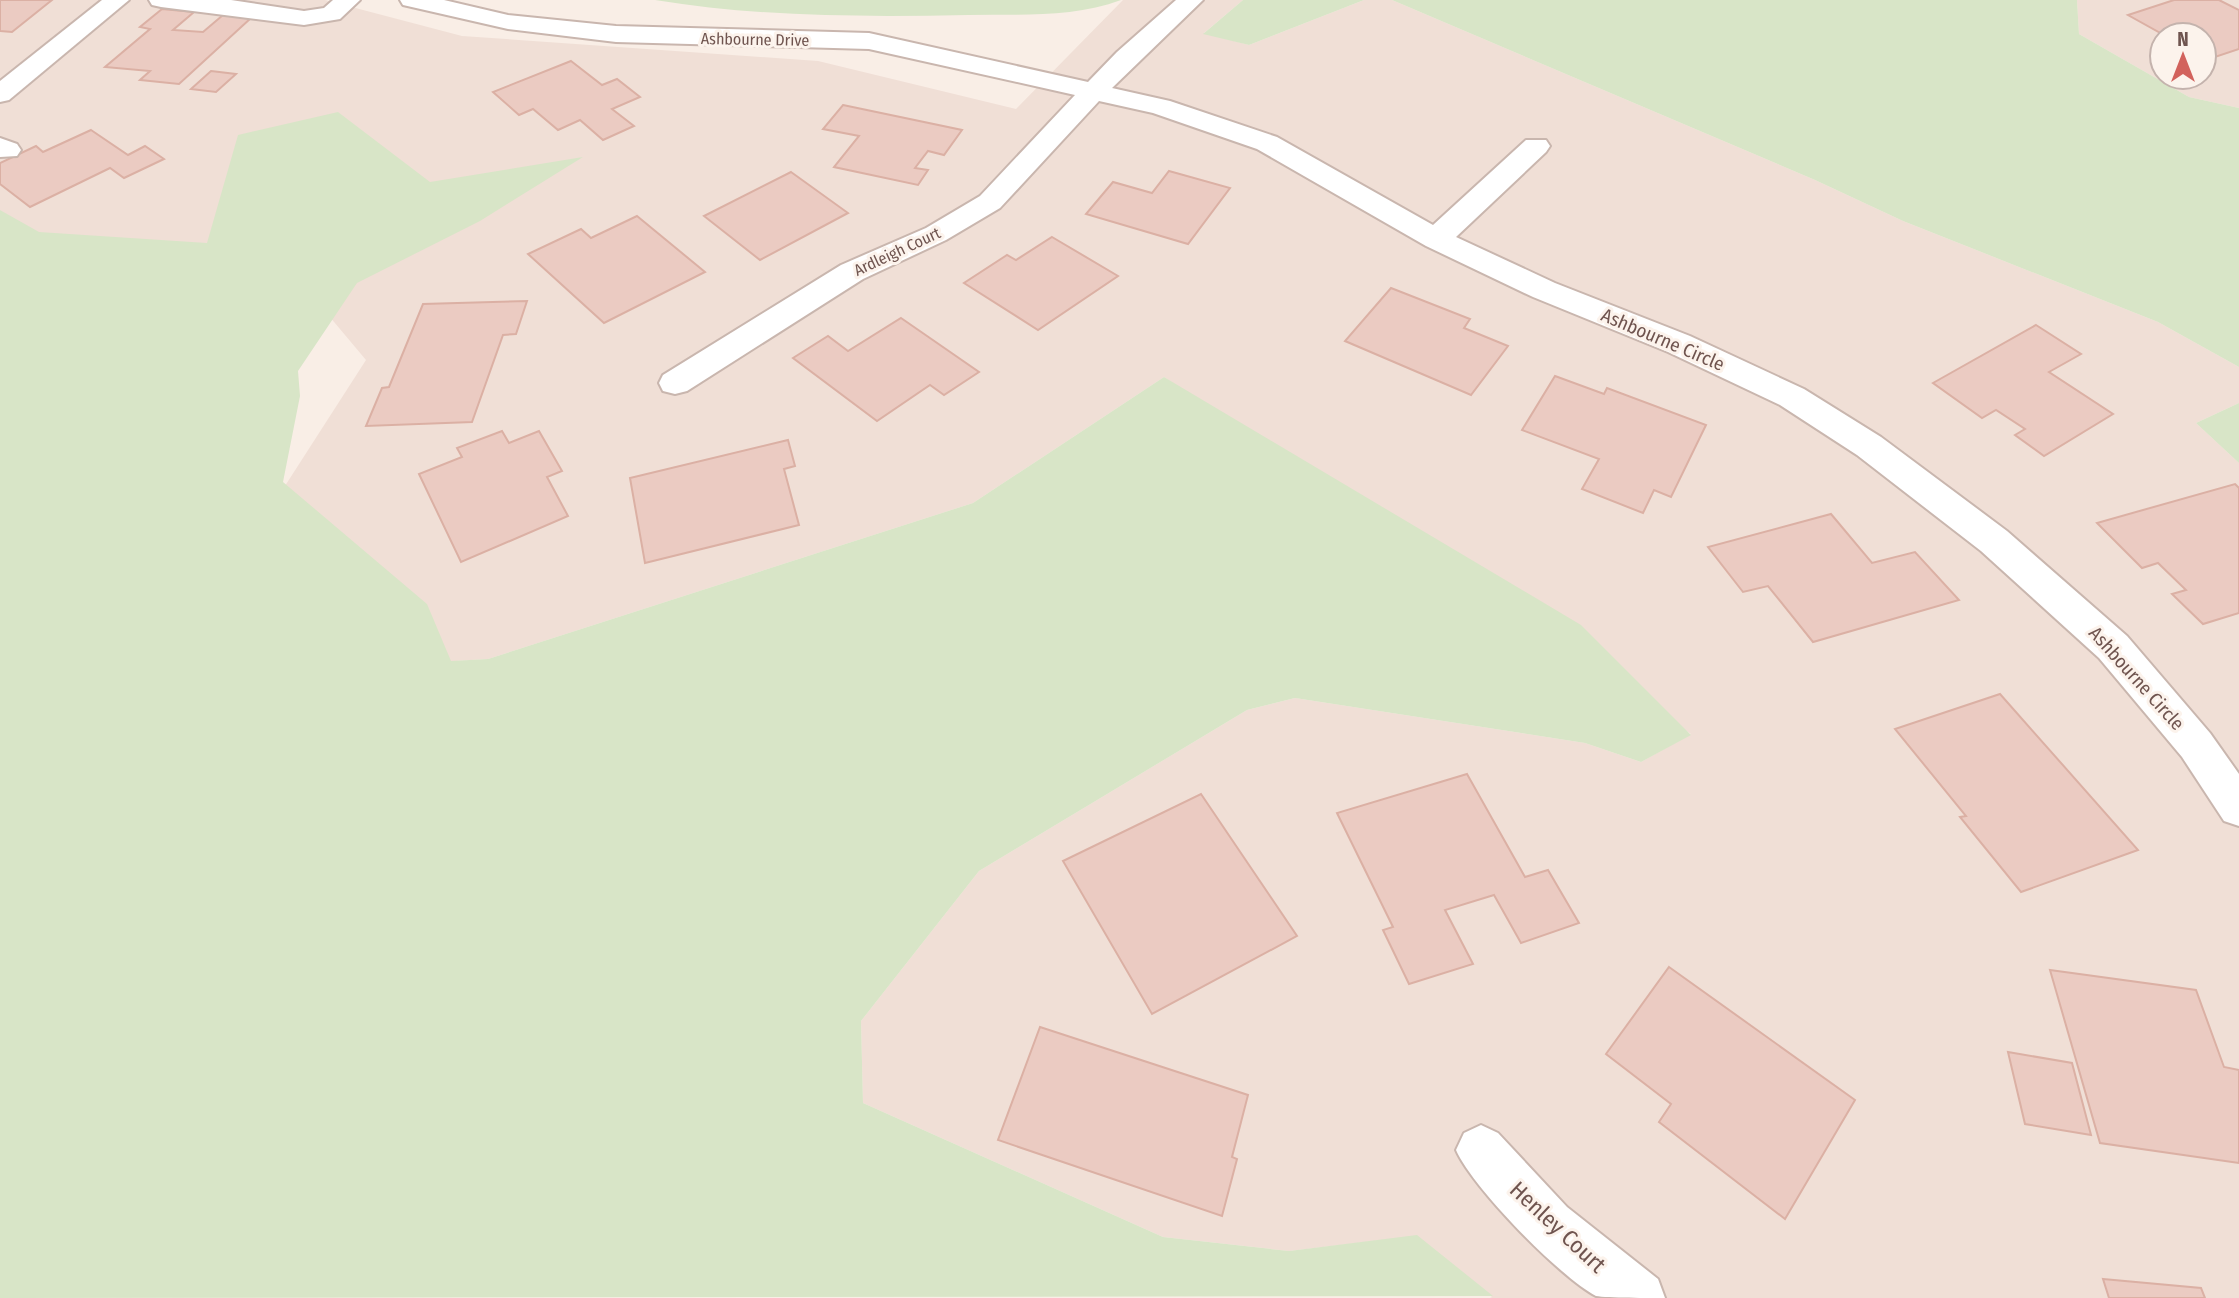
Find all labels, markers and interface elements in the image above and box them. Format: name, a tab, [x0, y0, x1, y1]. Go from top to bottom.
north arrow	[2148, 21, 2218, 91]
text: N	[2177, 28, 2189, 51]
street label: Ashbourne Drive	[701, 29, 810, 50]
street label: Ardleigh Court	[851, 223, 944, 280]
street label: Ashbourne Circle	[1598, 303, 1728, 376]
street label: Ashbourne Circle	[2084, 622, 2189, 735]
street label: Henley Court	[1504, 1175, 1612, 1279]

